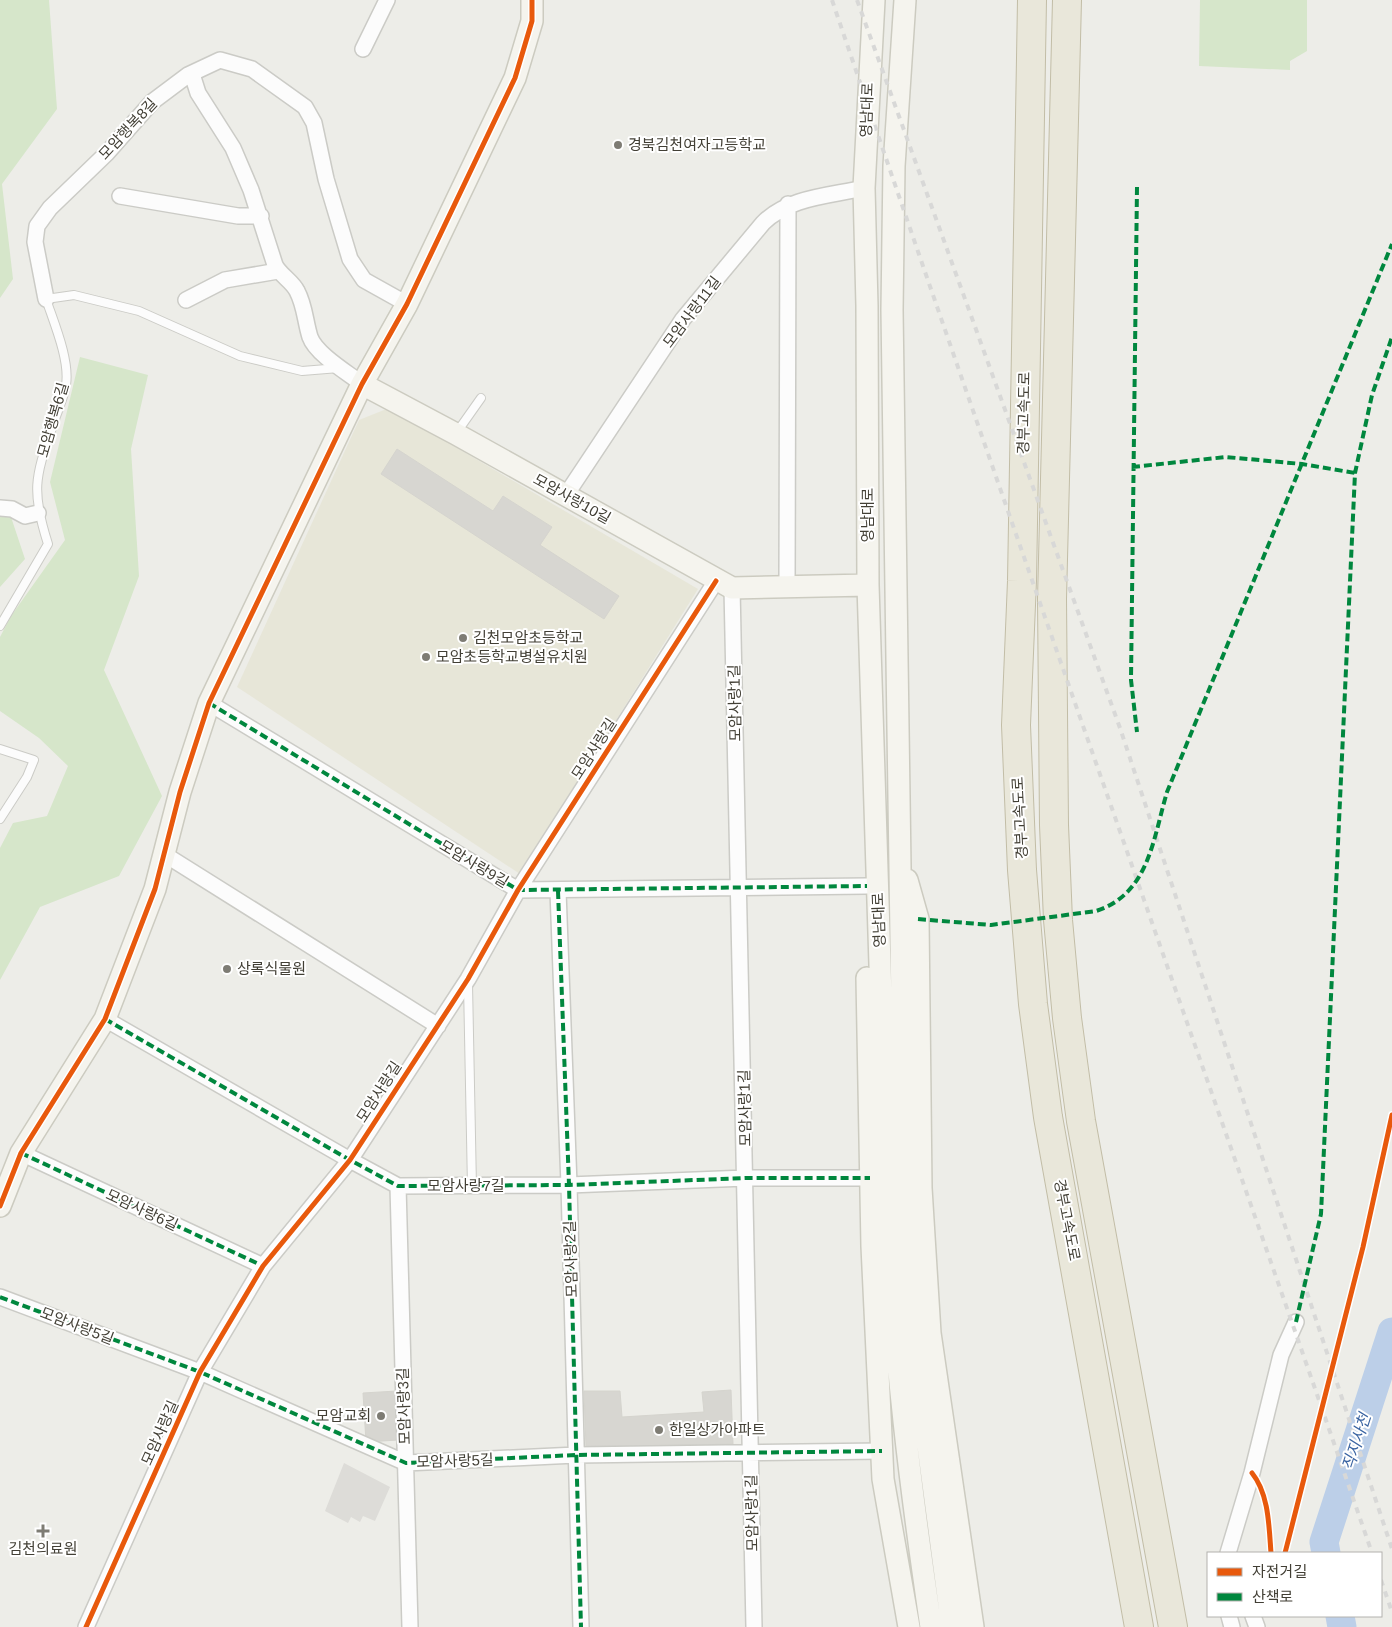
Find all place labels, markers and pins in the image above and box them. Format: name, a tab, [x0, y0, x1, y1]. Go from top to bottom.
place label: 경북김천여자고등학교	[628, 136, 766, 153]
marker: 경북김천여자고등학교	[612, 139, 624, 151]
place label: 김천모암초등학교	[473, 629, 583, 646]
marker: 김천모암초등학교	[457, 632, 469, 644]
place label: 모암초등학교병설유치원	[436, 648, 588, 665]
marker: 모암초등학교병설유치원	[420, 651, 432, 663]
place label: 상록식물원	[237, 960, 306, 977]
marker: 상록식물원	[221, 963, 233, 975]
place label: 모암교회	[316, 1407, 371, 1424]
marker: 모암교회	[375, 1410, 387, 1422]
place label: 한일상가아파트	[669, 1421, 766, 1438]
marker: 한일상가아파트	[653, 1424, 665, 1436]
marker: 김천의료원	[36, 1524, 50, 1538]
place label: 김천의료원	[8, 1540, 78, 1557]

